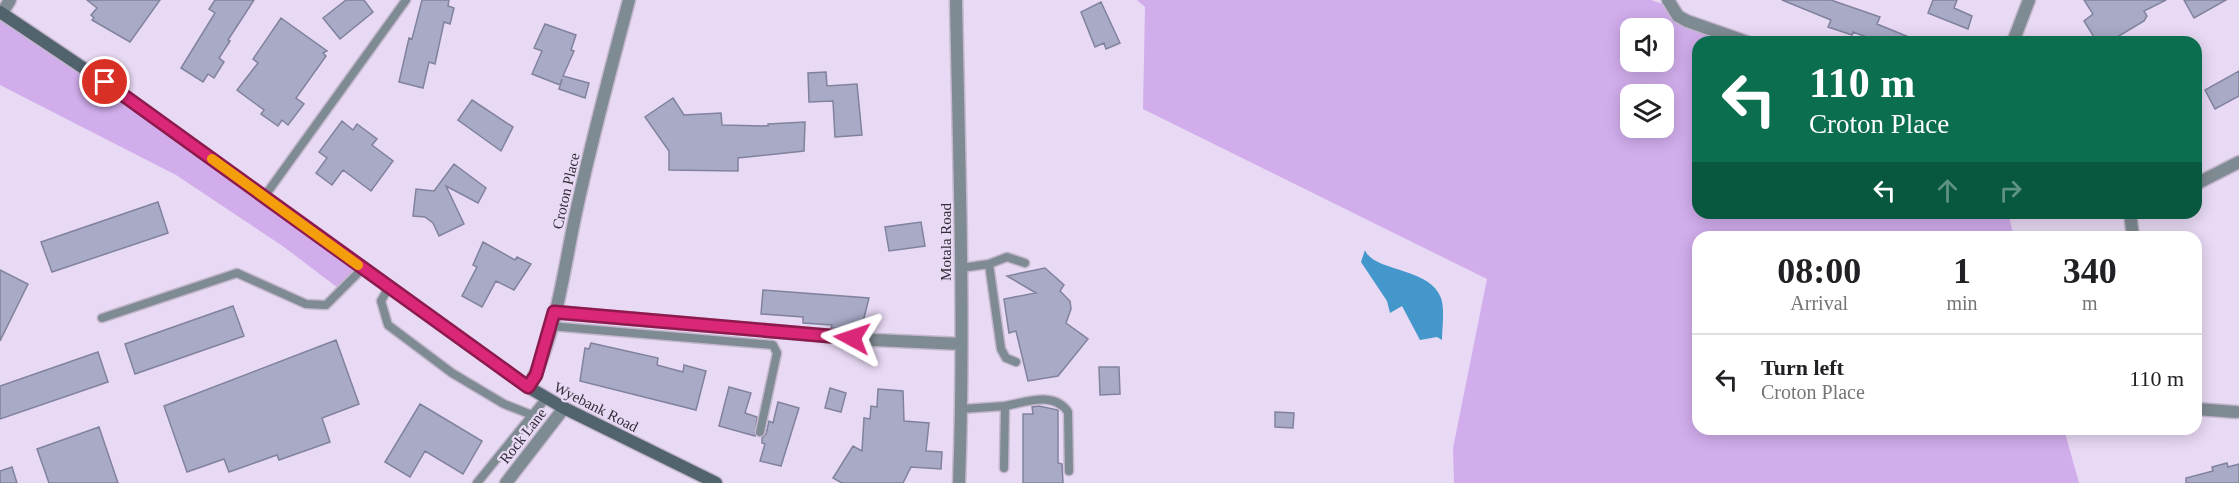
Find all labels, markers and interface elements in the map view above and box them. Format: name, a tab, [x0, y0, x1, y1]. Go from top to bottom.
map controls	[1620, 18, 1674, 138]
button: sound	[1620, 18, 1674, 72]
pin	[79, 56, 130, 107]
icon: left	[1710, 60, 1788, 138]
text: 110 m	[1809, 60, 1915, 106]
icon: arrive	[88, 65, 121, 98]
button: layers	[1620, 84, 1674, 138]
text: Croton Place	[1809, 109, 1949, 139]
street label: Croton Place	[549, 151, 583, 231]
icon: left	[1868, 174, 1901, 207]
icon: ahead	[1931, 174, 1964, 207]
icon: right	[1994, 174, 2027, 207]
street label: Motala Road	[938, 203, 954, 281]
text: 08:00	[1777, 251, 1861, 291]
text: 1	[1953, 251, 1971, 291]
text: 340	[2063, 251, 2117, 291]
text: Arrival	[1790, 292, 1848, 314]
text: min	[1946, 292, 1978, 314]
text: m	[2082, 292, 2098, 314]
position arrow	[820, 306, 884, 370]
text: Turn left	[1761, 355, 1844, 380]
icon: left	[1710, 363, 1743, 396]
text: 110 m	[2129, 366, 2184, 391]
street label: Wyebank Road	[551, 379, 641, 435]
text: Croton Place	[1761, 381, 1865, 403]
street label: Rock Lane	[497, 405, 550, 467]

